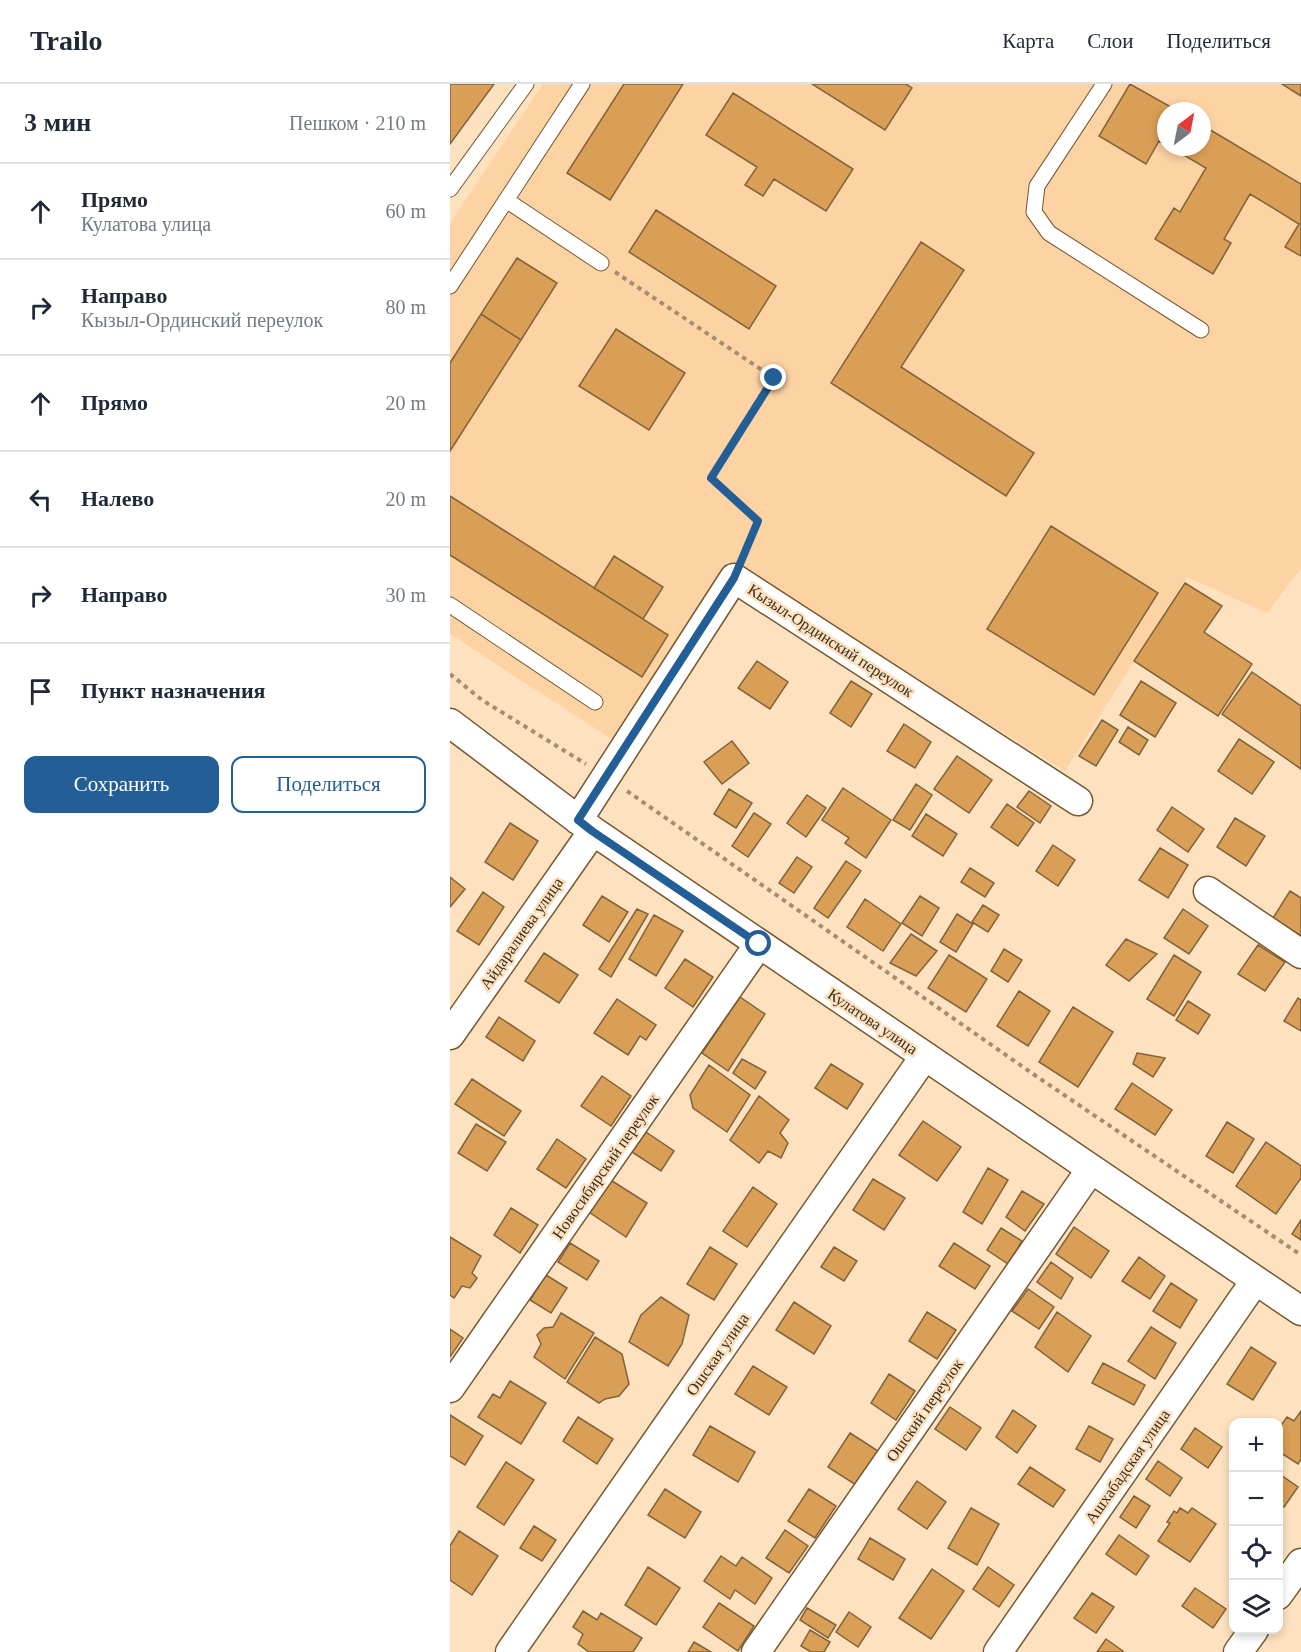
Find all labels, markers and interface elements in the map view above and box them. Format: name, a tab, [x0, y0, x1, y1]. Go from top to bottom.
text: Trailo	[30, 25, 103, 56]
text: Карта	[1002, 29, 1054, 53]
text: Слои	[1087, 29, 1133, 53]
text: Поделиться	[1166, 29, 1271, 53]
north arrow	[1157, 102, 1211, 156]
text: 3 мин	[24, 108, 91, 137]
text: Пешком · 210 m	[289, 112, 426, 134]
text: Прямо	[81, 187, 148, 212]
icon: ahead	[24, 195, 57, 228]
text: 60 m	[385, 200, 426, 222]
text: Кулатова улица	[81, 213, 211, 235]
text: Направо	[81, 283, 167, 308]
icon: right	[24, 291, 57, 324]
text: 80 m	[385, 296, 426, 318]
text: Кызыл-Ординский переулок	[81, 309, 323, 331]
route end	[760, 364, 786, 390]
icon: ahead	[24, 387, 57, 420]
text: Прямо	[81, 390, 148, 415]
text: 20 m	[385, 392, 426, 414]
icon: left	[24, 483, 57, 516]
text: Налево	[81, 486, 154, 511]
text: 20 m	[385, 488, 426, 510]
icon: right	[24, 579, 57, 612]
street label: Кызыл-Ординский переулок	[744, 581, 917, 701]
text: Направо	[81, 582, 167, 607]
text: 30 m	[385, 584, 426, 606]
icon: arrive	[24, 675, 57, 708]
text: Пункт назначения	[81, 678, 266, 703]
button: Сохранить	[24, 756, 219, 813]
button: Поделиться	[231, 756, 426, 813]
street label: Айдаралиева улица	[477, 874, 567, 993]
route start	[745, 930, 771, 956]
street label: Кулатова улица	[824, 985, 921, 1058]
street label: Новосибирский переулок	[549, 1090, 663, 1243]
street label: Ошская улица	[683, 1310, 753, 1399]
street label: Ошский переулок	[883, 1356, 967, 1465]
street label: Ашхабадская улица	[1082, 1406, 1174, 1527]
map controls	[1229, 1418, 1283, 1634]
button: +	[1229, 1418, 1283, 1472]
button: −	[1229, 1472, 1283, 1526]
button: locate	[1229, 1526, 1283, 1580]
button: layers	[1229, 1580, 1283, 1634]

